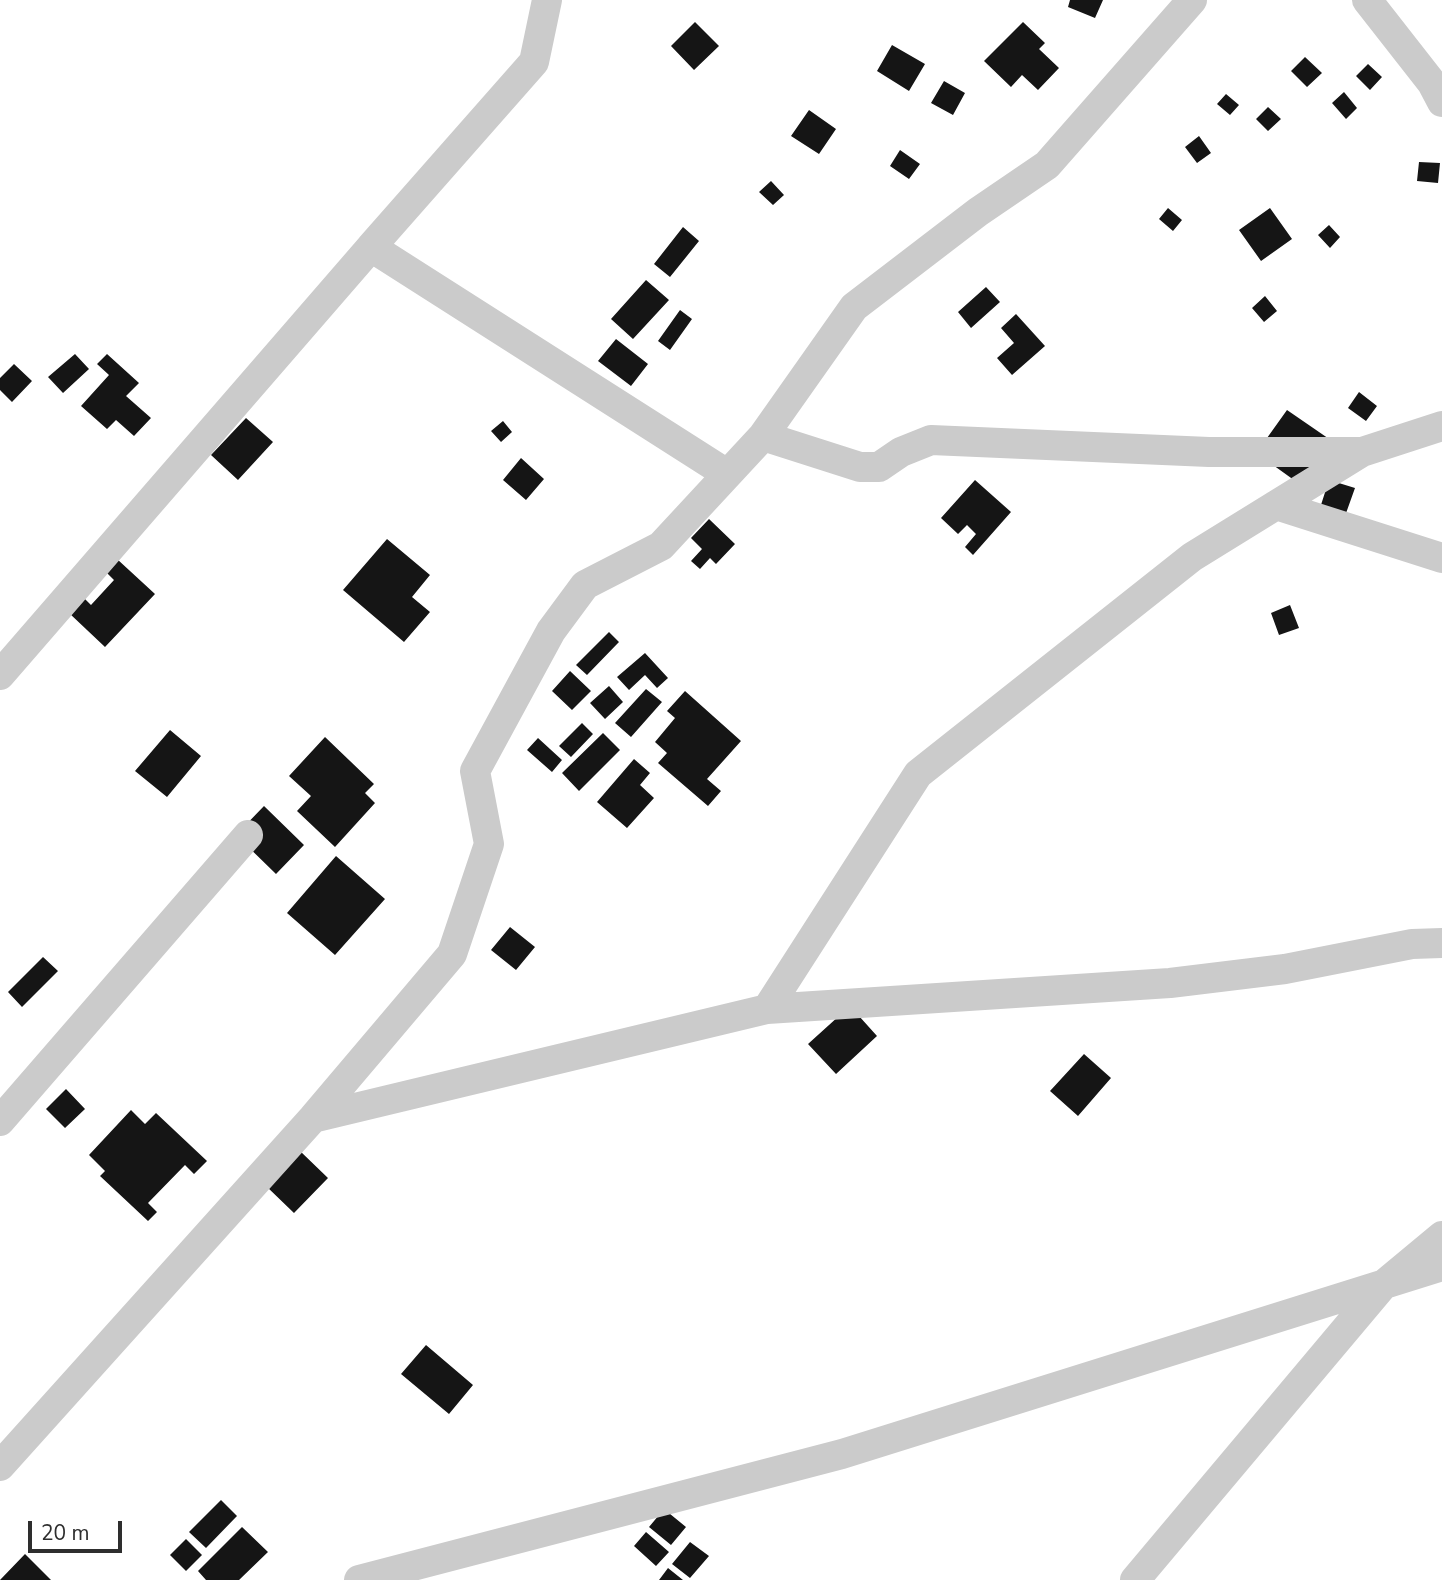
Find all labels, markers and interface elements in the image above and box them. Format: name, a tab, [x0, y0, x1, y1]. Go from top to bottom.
scale bar	[32, 1506, 126, 1550]
text: 20 m	[41, 1519, 90, 1547]

